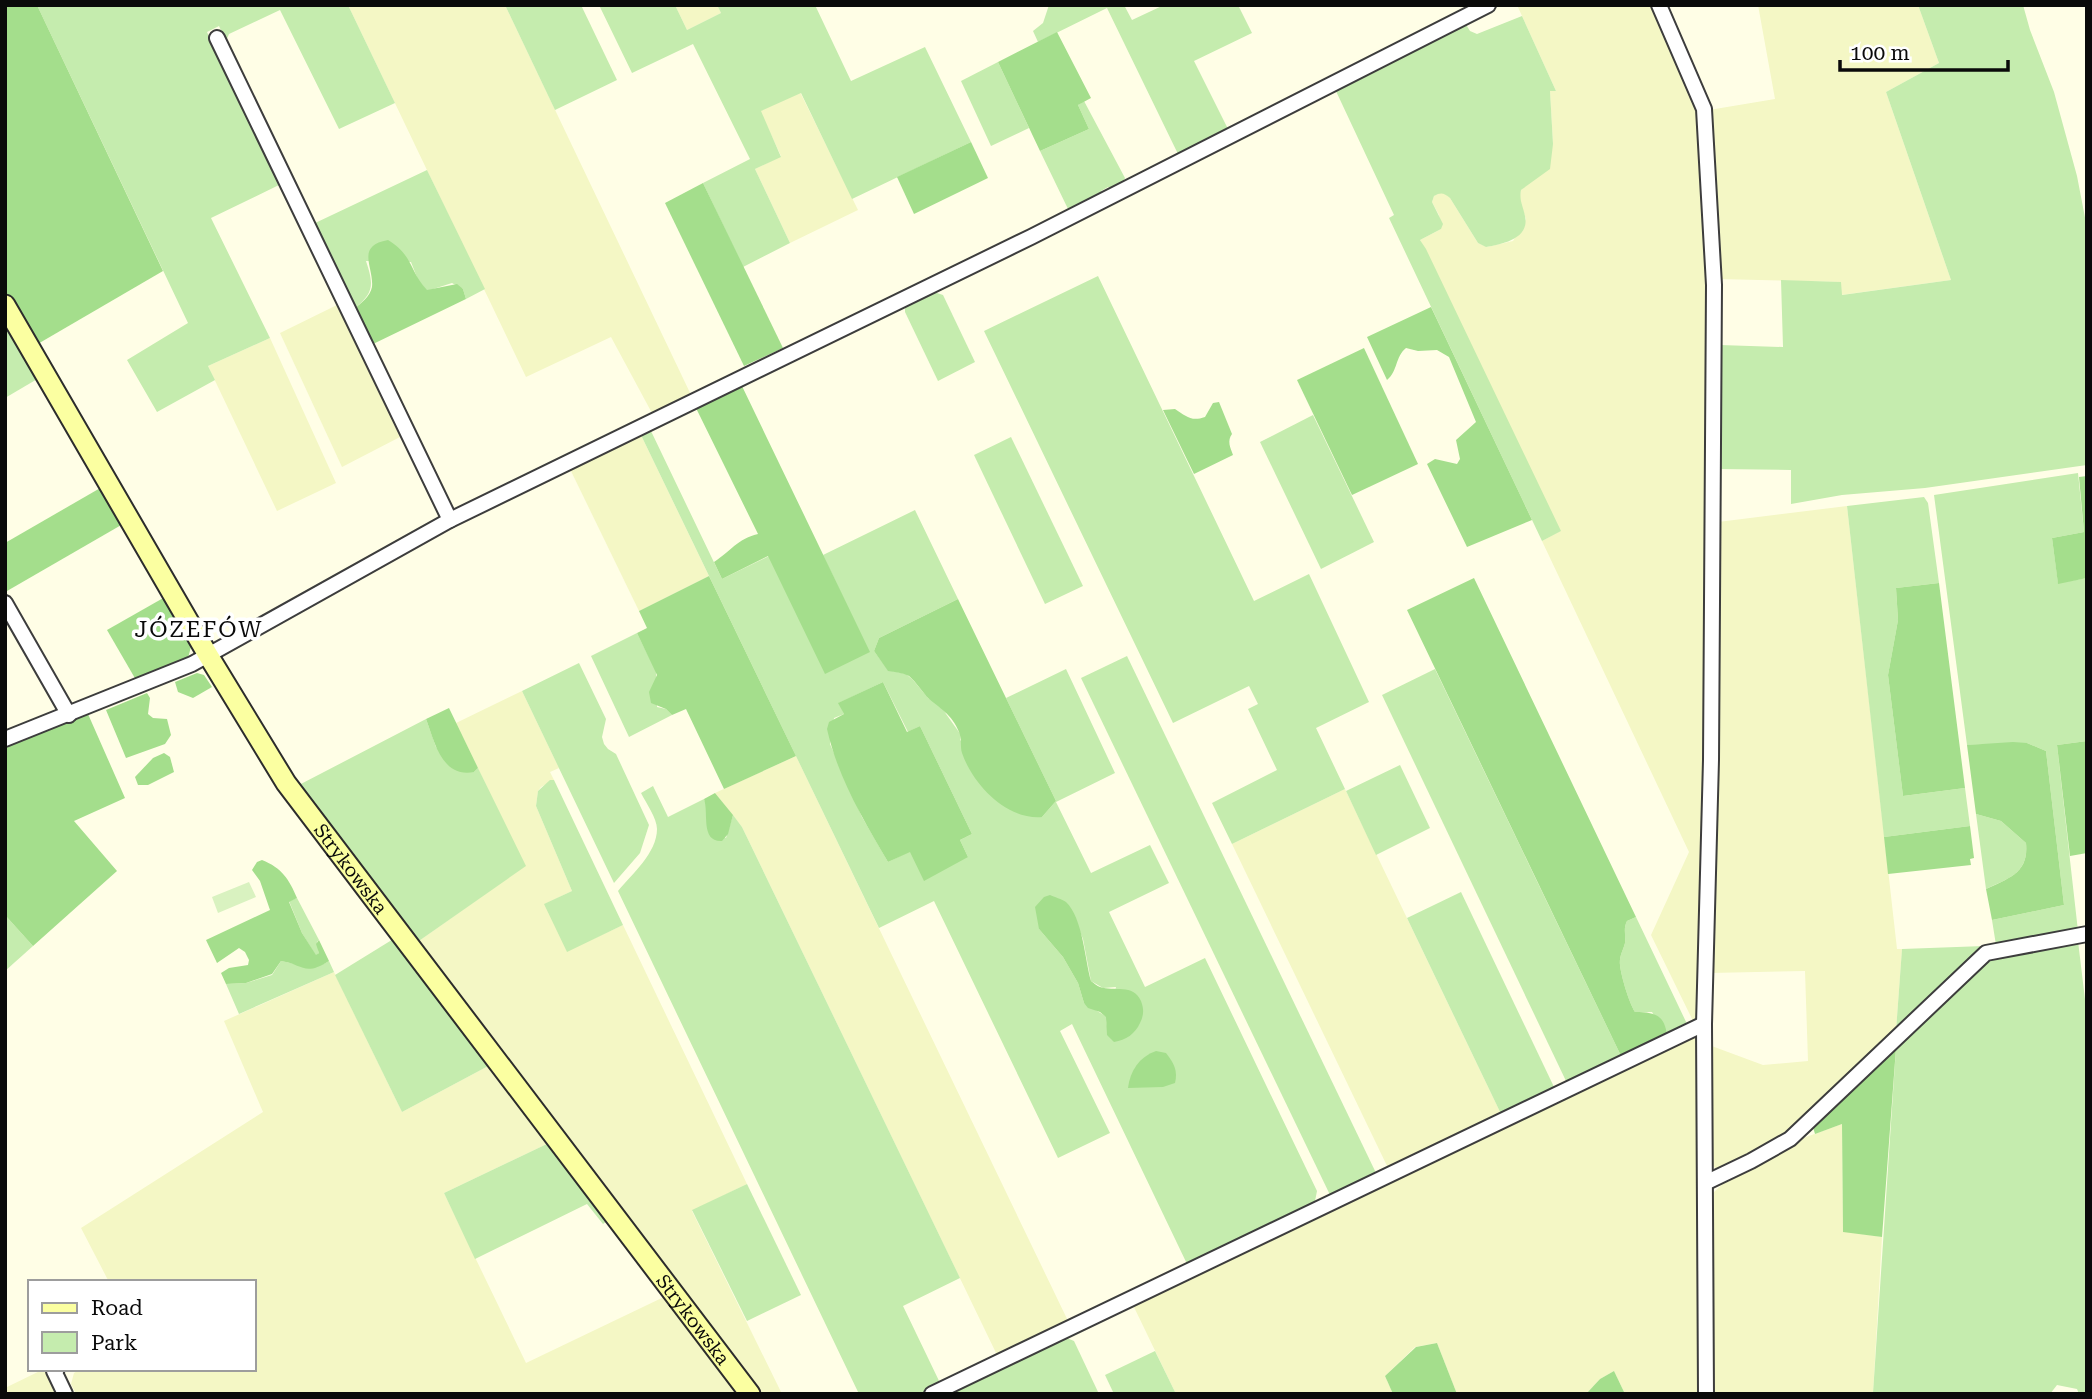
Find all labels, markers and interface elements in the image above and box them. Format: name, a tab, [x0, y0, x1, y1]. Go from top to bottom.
scale bar	[1840, 28, 2008, 72]
text: 100 m	[1850, 41, 1910, 65]
district label: JÓZEFÓW	[134, 615, 264, 643]
street label: Strykowska	[309, 819, 393, 919]
street label: Strykowska	[652, 1270, 735, 1370]
legend	[28, 1280, 256, 1371]
text: Road	[91, 1296, 143, 1320]
text: Park	[91, 1331, 137, 1355]

